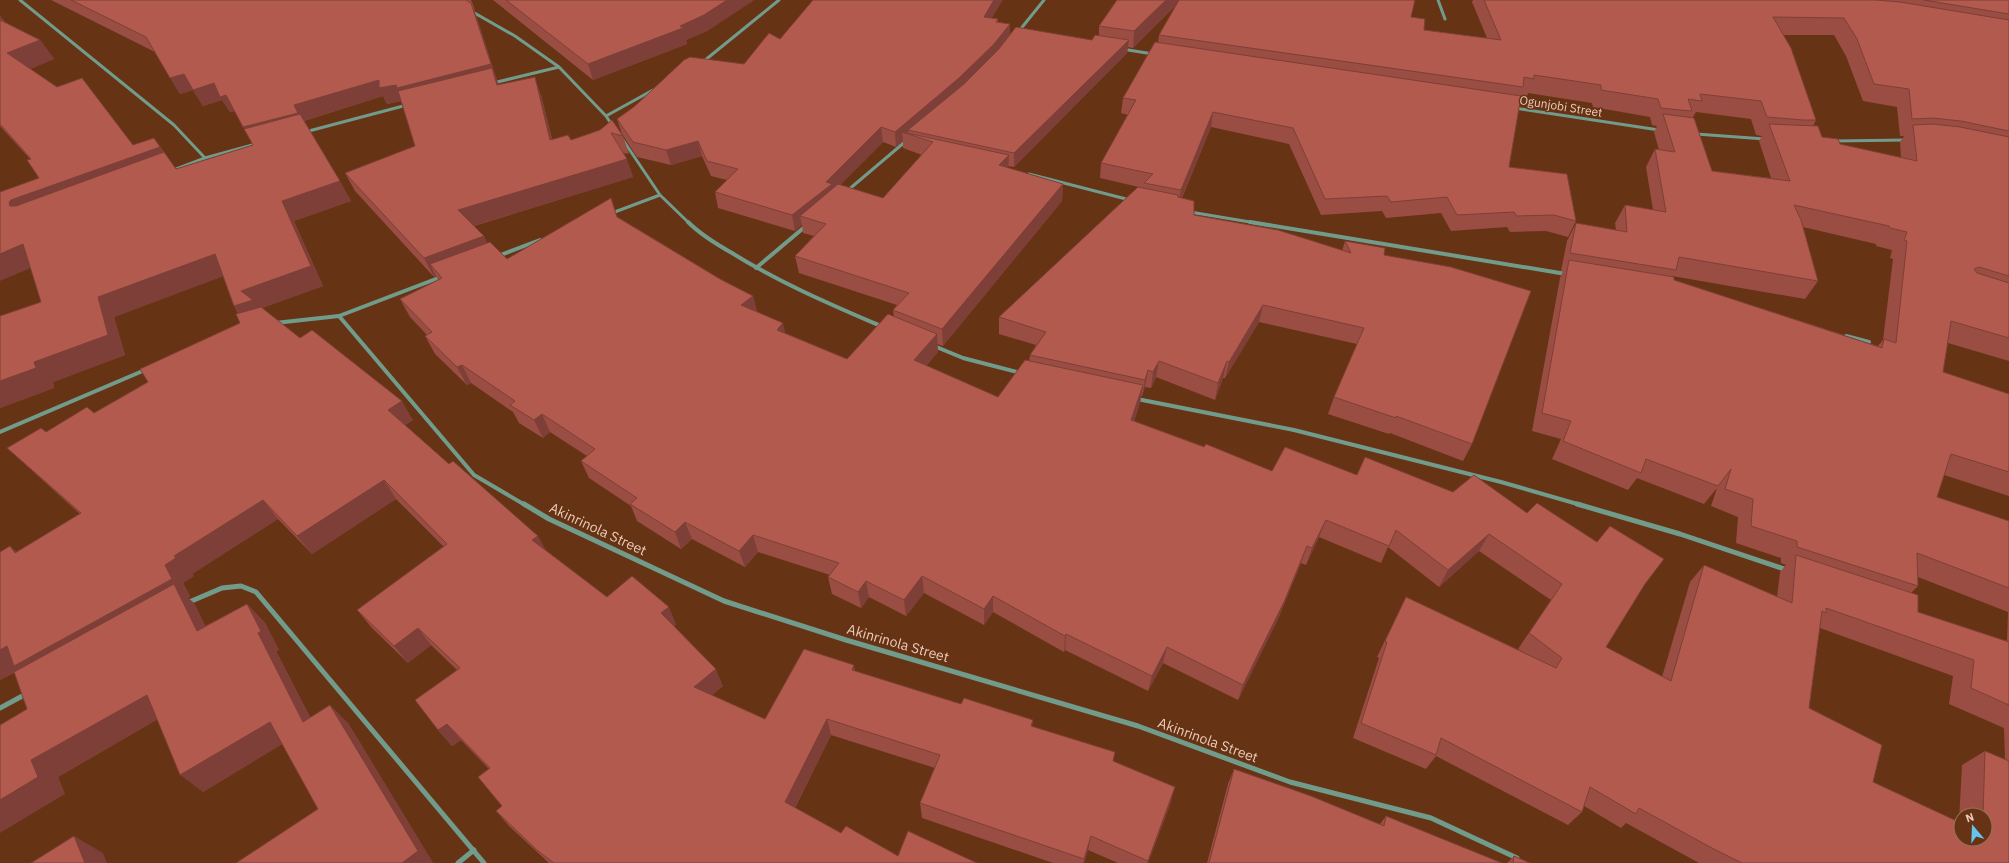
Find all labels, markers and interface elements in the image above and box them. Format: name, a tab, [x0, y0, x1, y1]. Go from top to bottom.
street label: Ogunjobi Street	[1518, 92, 1604, 120]
street label: Akinrinola Street	[547, 499, 650, 559]
street label: Akinrinola Street	[845, 620, 951, 666]
street label: Akinrinola Street	[1155, 714, 1261, 766]
north arrow	[1953, 807, 1993, 847]
text: N	[1964, 810, 1976, 825]

